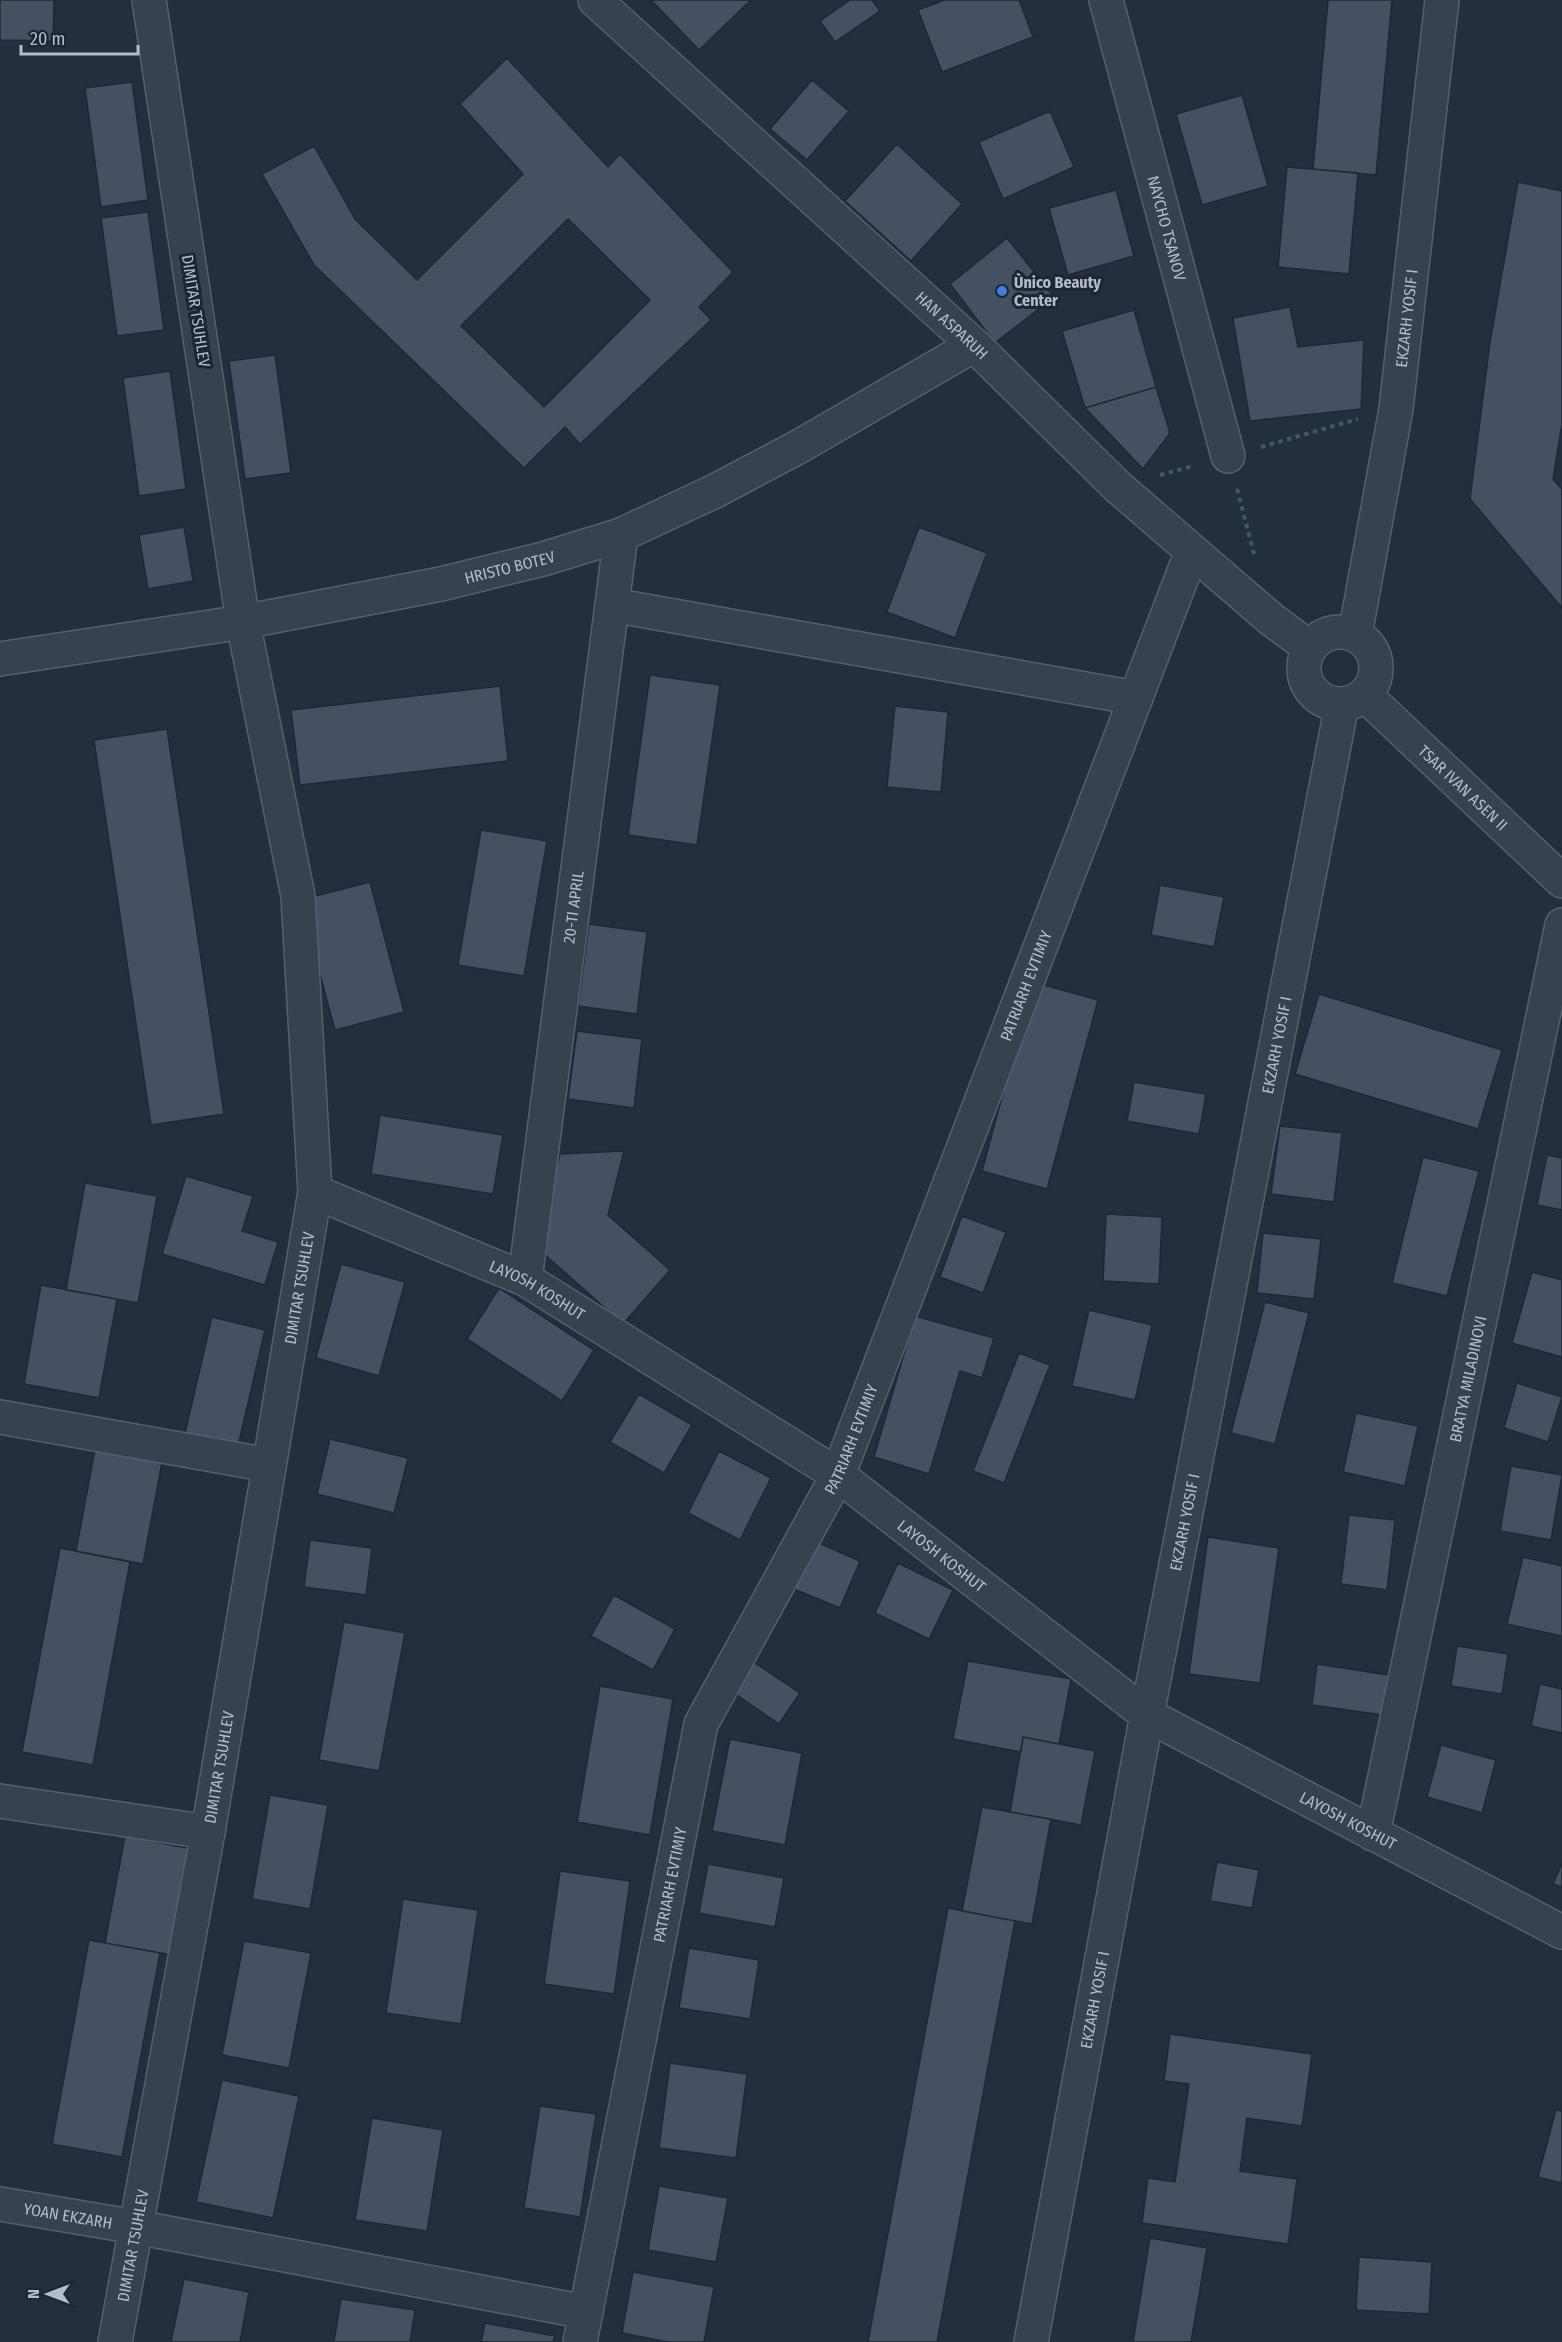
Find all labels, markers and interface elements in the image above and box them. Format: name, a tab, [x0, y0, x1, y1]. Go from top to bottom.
scale bar	[21, 18, 138, 56]
text: 20 m	[30, 28, 65, 50]
street label: NAYCHO TSANOV	[1144, 173, 1190, 283]
street label: DIMITAR TSUHLEV	[178, 253, 214, 369]
street label: EKZARH YOSIF I	[1391, 268, 1421, 368]
place label: Ùnico Beauty Center	[1014, 272, 1101, 310]
marker: Ùnico Beauty Center	[995, 284, 1009, 298]
street label: HAN ASPARUH	[912, 287, 992, 363]
street label: HRISTO BOTEV	[462, 546, 558, 587]
street label: TSAR IVAN ASEN II	[1415, 741, 1512, 834]
street label: 20-TI APRIL	[559, 870, 587, 944]
street label: PATRIARH EVTIMIY	[996, 928, 1055, 1044]
street label: EKZARH YOSIF I	[1258, 995, 1295, 1095]
street label: DIMITAR TSUHLEV	[280, 1230, 318, 1346]
street label: LAYOSH KOSHUT	[487, 1256, 589, 1324]
street label: BRATYA MILADINOVI	[1445, 1314, 1490, 1444]
street label: PATRIARH EVTIMIY	[820, 1381, 881, 1497]
street label: EKZARH YOSIF I	[1166, 1472, 1203, 1573]
street label: LAYOSH KOSHUT	[894, 1515, 990, 1596]
street label: DIMITAR TSUHLEV	[200, 1709, 238, 1825]
street label: LAYOSH KOSHUT	[1297, 1787, 1400, 1854]
street label: PATRIARH EVTIMIY	[649, 1825, 690, 1944]
street label: EKZARH YOSIF I	[1076, 1949, 1113, 2050]
street label: DIMITAR TSUHLEV	[113, 2187, 152, 2303]
street label: YOAN EKZARH	[22, 2199, 114, 2232]
north arrow	[18, 2264, 78, 2324]
text: N	[24, 2289, 43, 2299]

